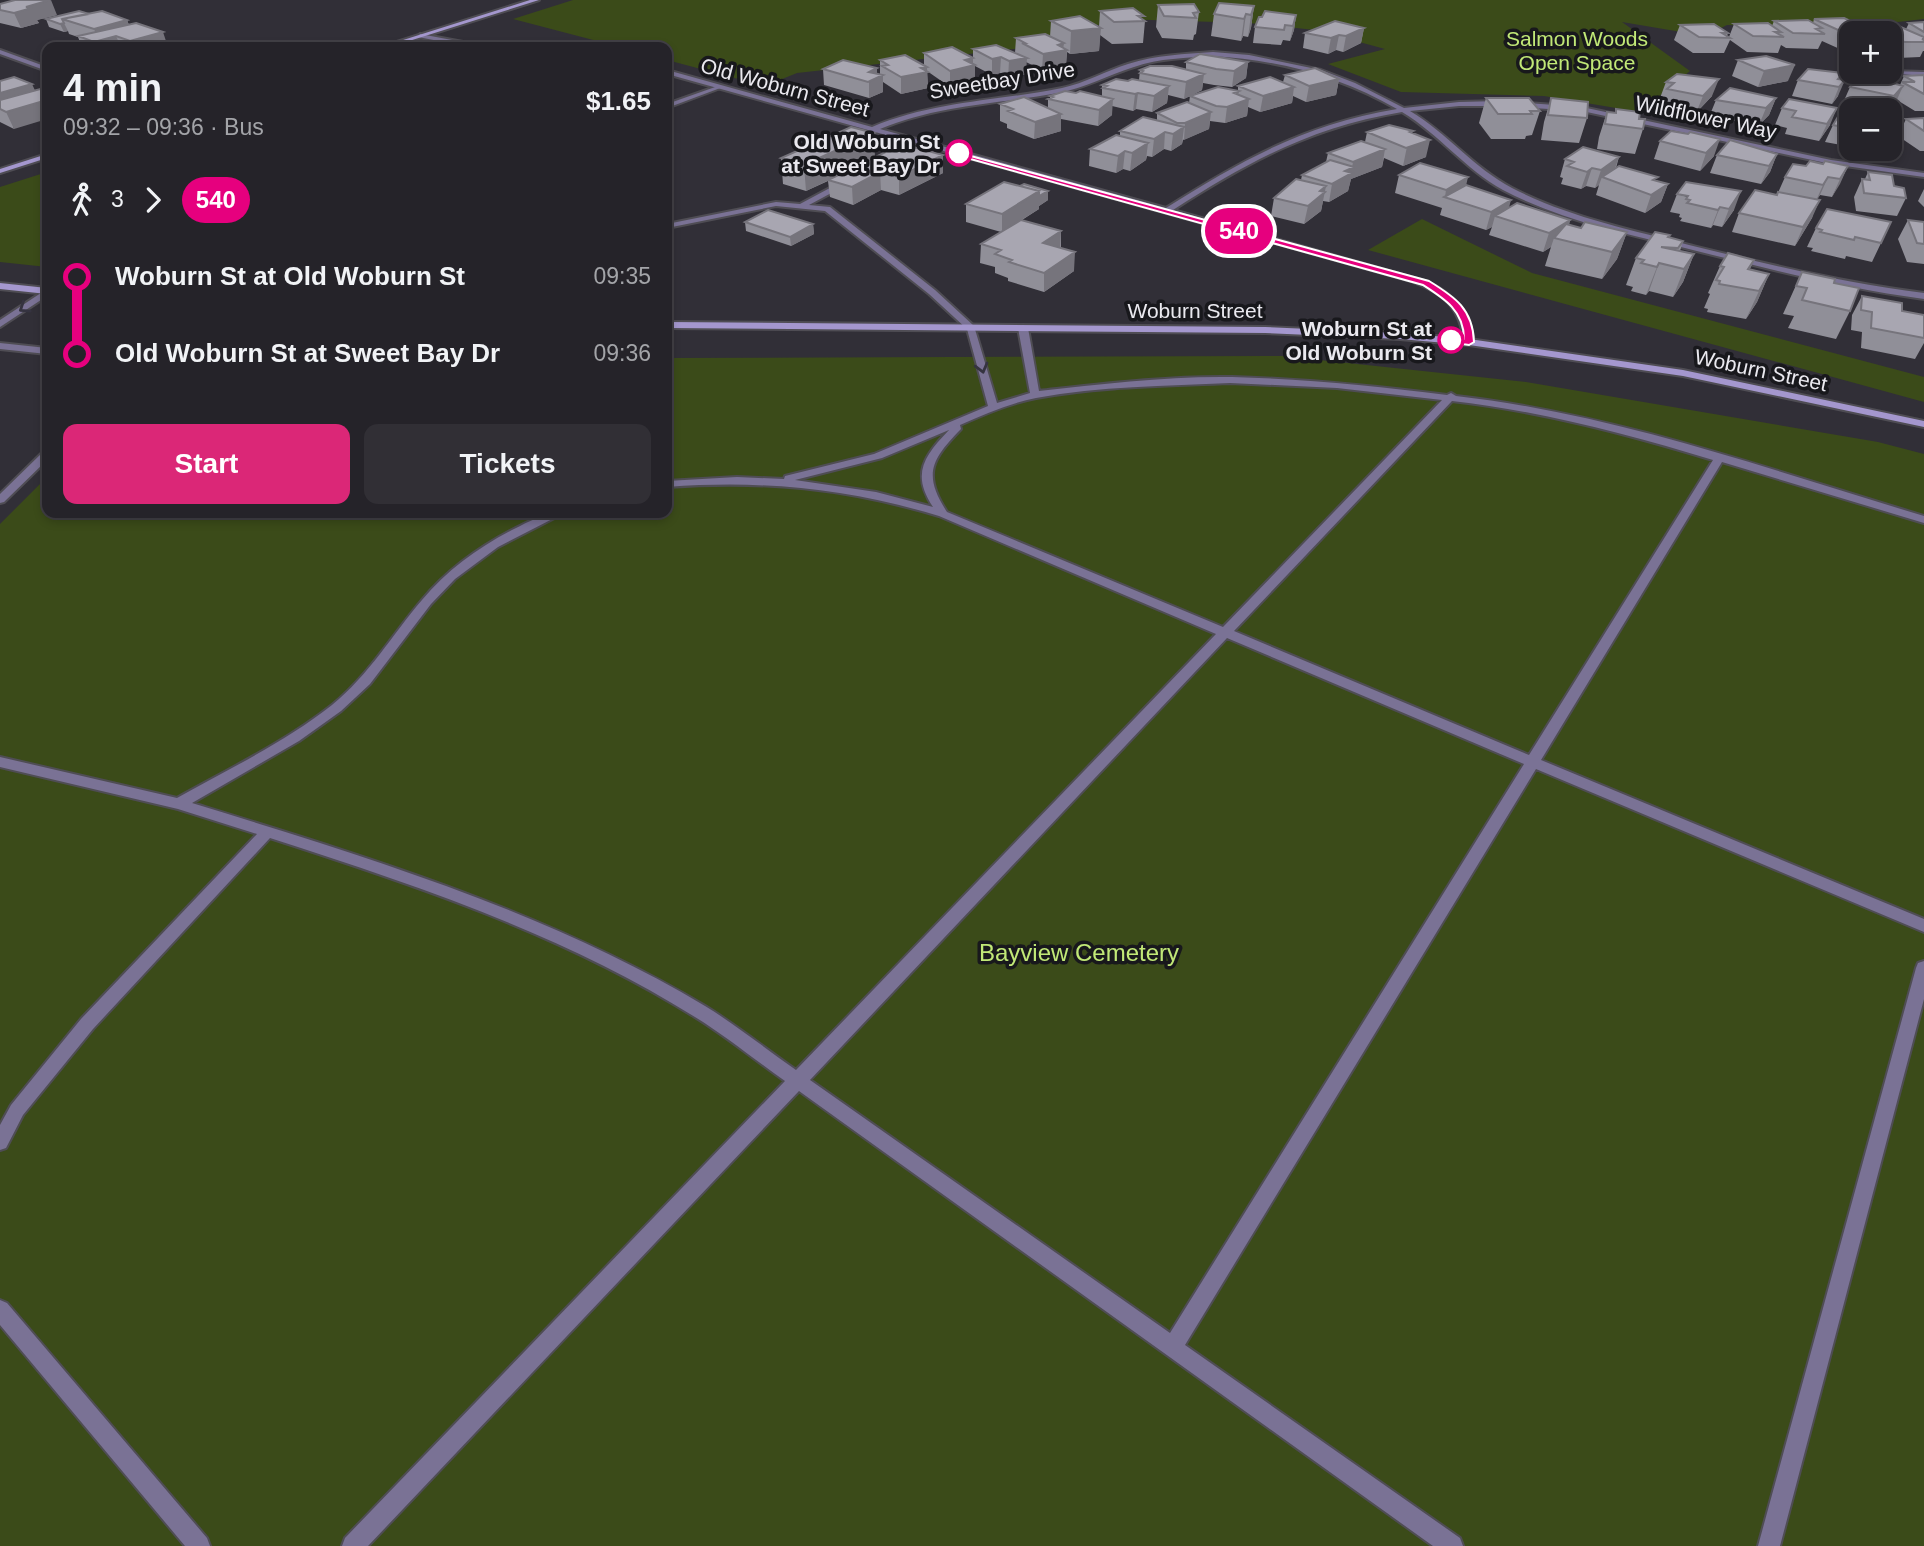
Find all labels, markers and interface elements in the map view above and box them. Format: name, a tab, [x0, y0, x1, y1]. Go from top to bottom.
map controls	[1839, 21, 1902, 161]
button: +	[1839, 21, 1902, 84]
park label: Salmon Woods Open Space	[1506, 27, 1648, 74]
street label: Old Woburn Street	[698, 53, 872, 121]
street label: Sweetbay Drive	[928, 57, 1076, 103]
text: 4 min	[63, 67, 162, 109]
text: $1.65	[586, 86, 651, 116]
street label: Wildflower Way	[1633, 91, 1779, 143]
button: −	[1839, 98, 1902, 161]
text: 09:32 – 09:36 · Bus	[63, 114, 264, 140]
place label: Old Woburn St at Sweet Bay Dr	[781, 130, 940, 177]
marker: Old Woburn St at Sweet Bay Dr	[946, 140, 972, 166]
icon: walk	[63, 181, 101, 219]
icon: forward	[134, 181, 172, 219]
text: 3	[111, 186, 124, 212]
text: 540	[196, 186, 236, 213]
line badge: 540	[1199, 208, 1279, 254]
text: 540	[1219, 217, 1259, 244]
text: Woburn St at Old Woburn St	[115, 261, 465, 291]
text: 09:35	[593, 263, 651, 289]
street label: Woburn Street	[1127, 299, 1263, 322]
one-way arrow	[18, 300, 31, 313]
place label: Woburn St at Old Woburn St	[1285, 317, 1432, 364]
marker: Woburn St at Old Woburn St	[1438, 327, 1464, 353]
text: Old Woburn St at Sweet Bay Dr	[115, 338, 500, 368]
text: 09:36	[593, 340, 651, 366]
street label: Woburn Street	[1693, 345, 1830, 395]
one-way arrow	[974, 361, 988, 373]
button: Start	[63, 424, 350, 504]
button: Tickets	[364, 424, 651, 504]
park label: Bayview Cemetery	[979, 939, 1179, 966]

